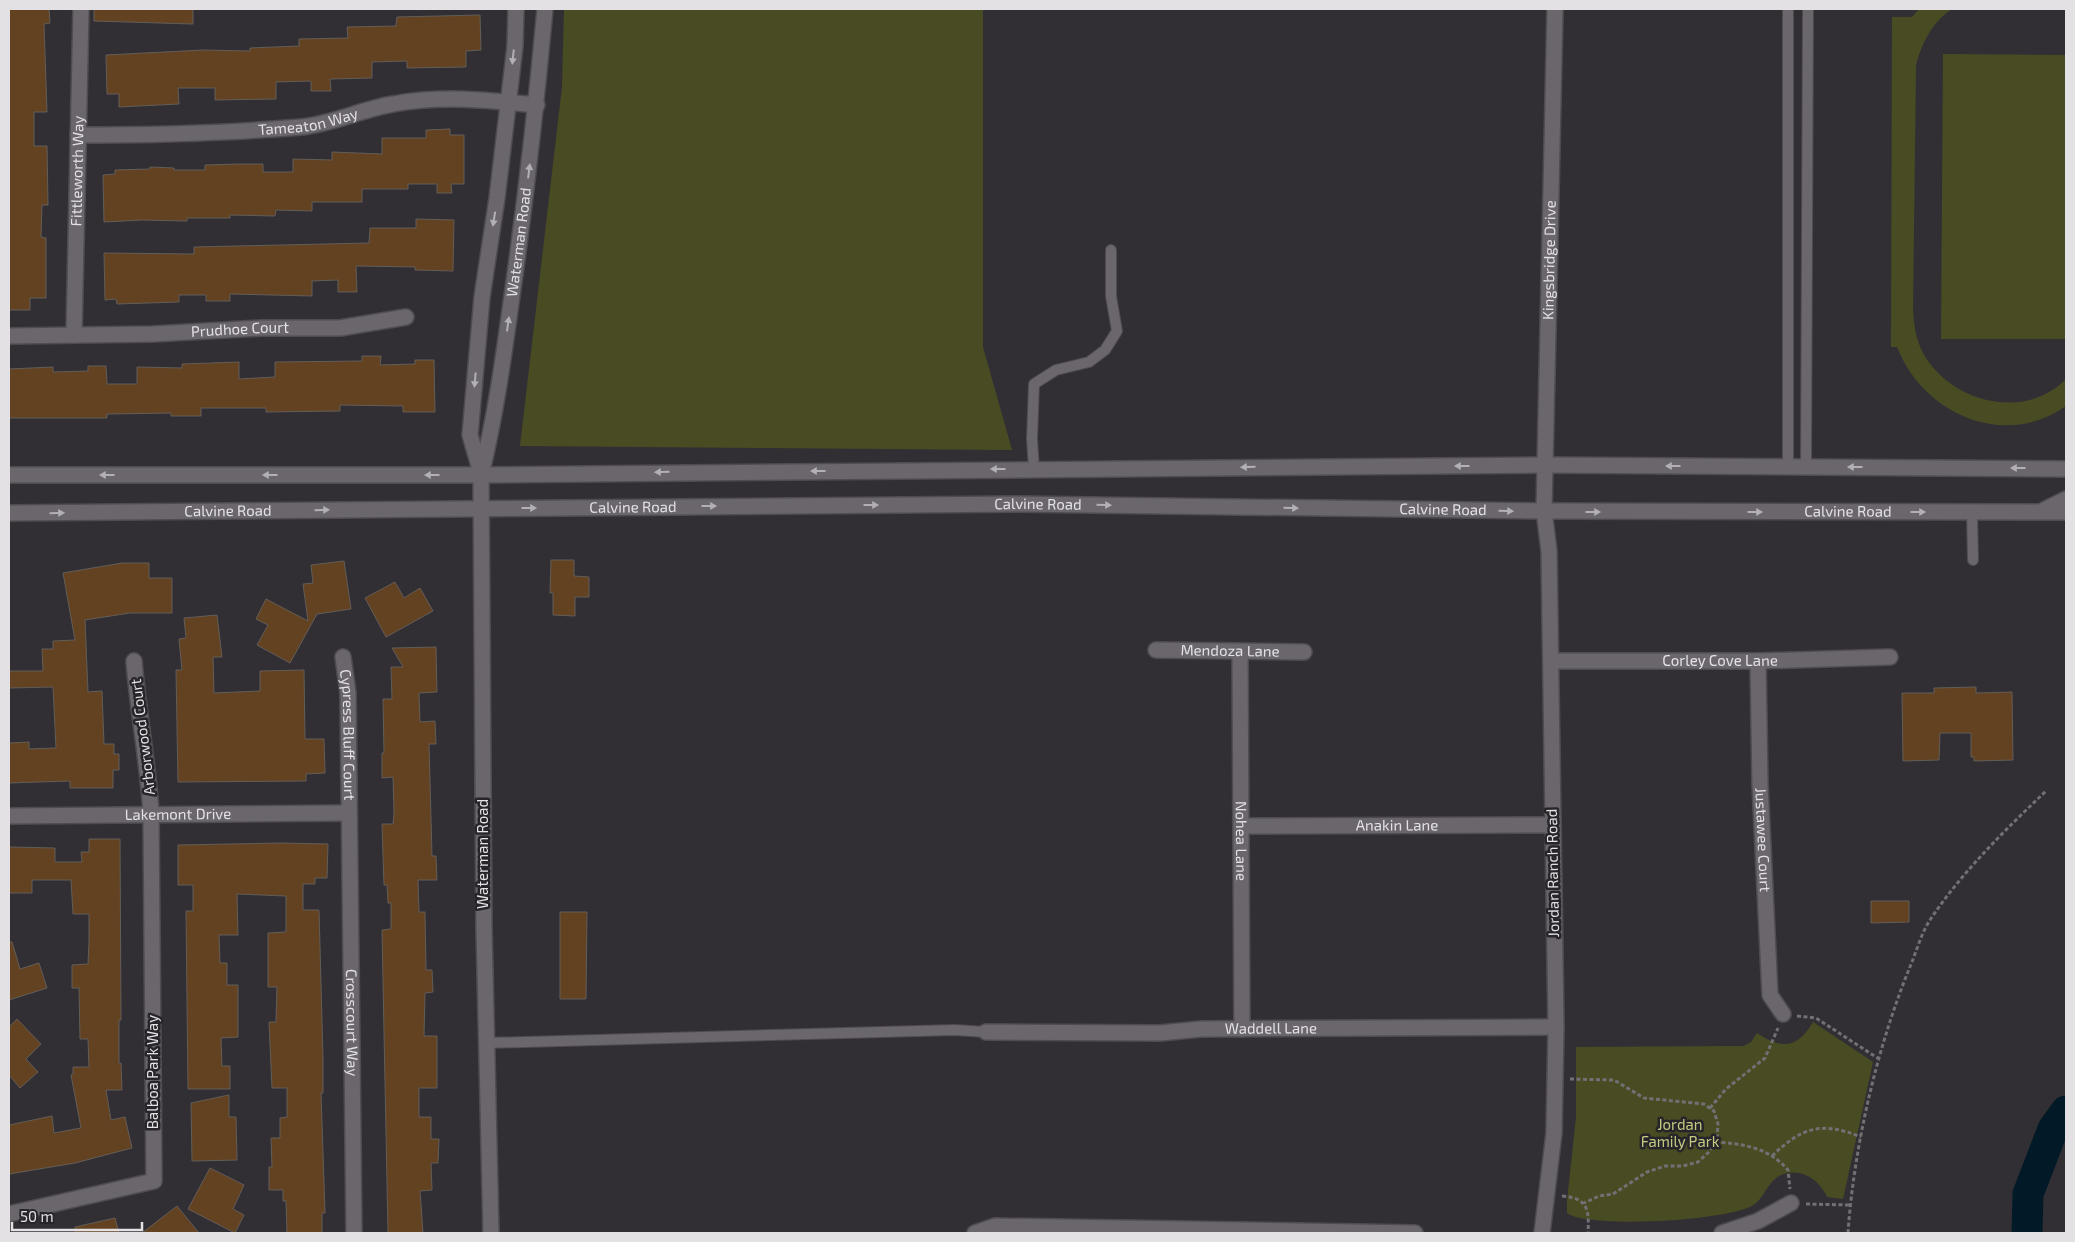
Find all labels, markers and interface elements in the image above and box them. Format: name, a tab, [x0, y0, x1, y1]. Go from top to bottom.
one-way arrow	[509, 50, 517, 66]
street label: Tameaton Way	[258, 103, 360, 138]
street label: Fittleworth Way	[66, 116, 87, 226]
one-way arrow	[525, 162, 533, 178]
street label: Waterman Road	[502, 186, 534, 298]
street label: Kingsbridge Drive	[1538, 200, 1559, 320]
one-way arrow	[490, 211, 498, 227]
one-way arrow	[504, 315, 512, 331]
street label: Prudhoe Court	[190, 318, 289, 340]
one-way arrow	[471, 372, 479, 388]
one-way arrow	[1454, 462, 1470, 470]
one-way arrow	[1665, 462, 1681, 470]
one-way arrow	[1240, 463, 1256, 471]
one-way arrow	[1847, 463, 1863, 471]
one-way arrow	[2009, 464, 2025, 472]
one-way arrow	[990, 466, 1006, 474]
one-way arrow	[810, 467, 826, 475]
one-way arrow	[653, 468, 669, 476]
one-way arrow	[99, 471, 115, 479]
one-way arrow	[261, 471, 277, 479]
one-way arrow	[424, 471, 440, 479]
street label: Calvine Road	[994, 494, 1082, 513]
street label: Calvine Road	[589, 497, 677, 516]
street label: Calvine Road	[1399, 499, 1487, 518]
street label: Calvine Road	[184, 501, 272, 519]
one-way arrow	[864, 501, 880, 509]
street label: Calvine Road	[1804, 501, 1892, 520]
one-way arrow	[701, 502, 717, 510]
one-way arrow	[1096, 502, 1112, 510]
one-way arrow	[521, 504, 537, 512]
one-way arrow	[1283, 504, 1299, 512]
one-way arrow	[315, 506, 331, 514]
one-way arrow	[1498, 507, 1514, 515]
one-way arrow	[50, 508, 66, 516]
one-way arrow	[1585, 508, 1601, 516]
one-way arrow	[1748, 508, 1764, 516]
one-way arrow	[1910, 509, 1926, 517]
street label: Mendoza Lane	[1180, 640, 1280, 660]
street label: Corley Cove Lane	[1662, 650, 1778, 669]
street label: Cypress Bluff Court	[337, 668, 359, 801]
street label: Arborwood Court	[126, 678, 158, 796]
street label: Justawee Court	[1752, 787, 1775, 893]
street label: Waterman Road	[473, 799, 491, 909]
street label: Nohea Lane	[1233, 801, 1251, 881]
street label: Lakemont Drive	[125, 804, 231, 823]
street label: Jordan Ranch Road	[1542, 809, 1562, 937]
street label: Anakin Lane	[1356, 815, 1438, 834]
street label: Crosscourt Way	[343, 969, 362, 1077]
street label: Balboa Park Way	[143, 1015, 161, 1129]
street label: Waddell Lane	[1225, 1018, 1317, 1037]
park label: Jordan Family Park	[1641, 1115, 1720, 1150]
scale bar	[12, 1200, 142, 1232]
text: 50 m	[20, 1207, 54, 1225]

